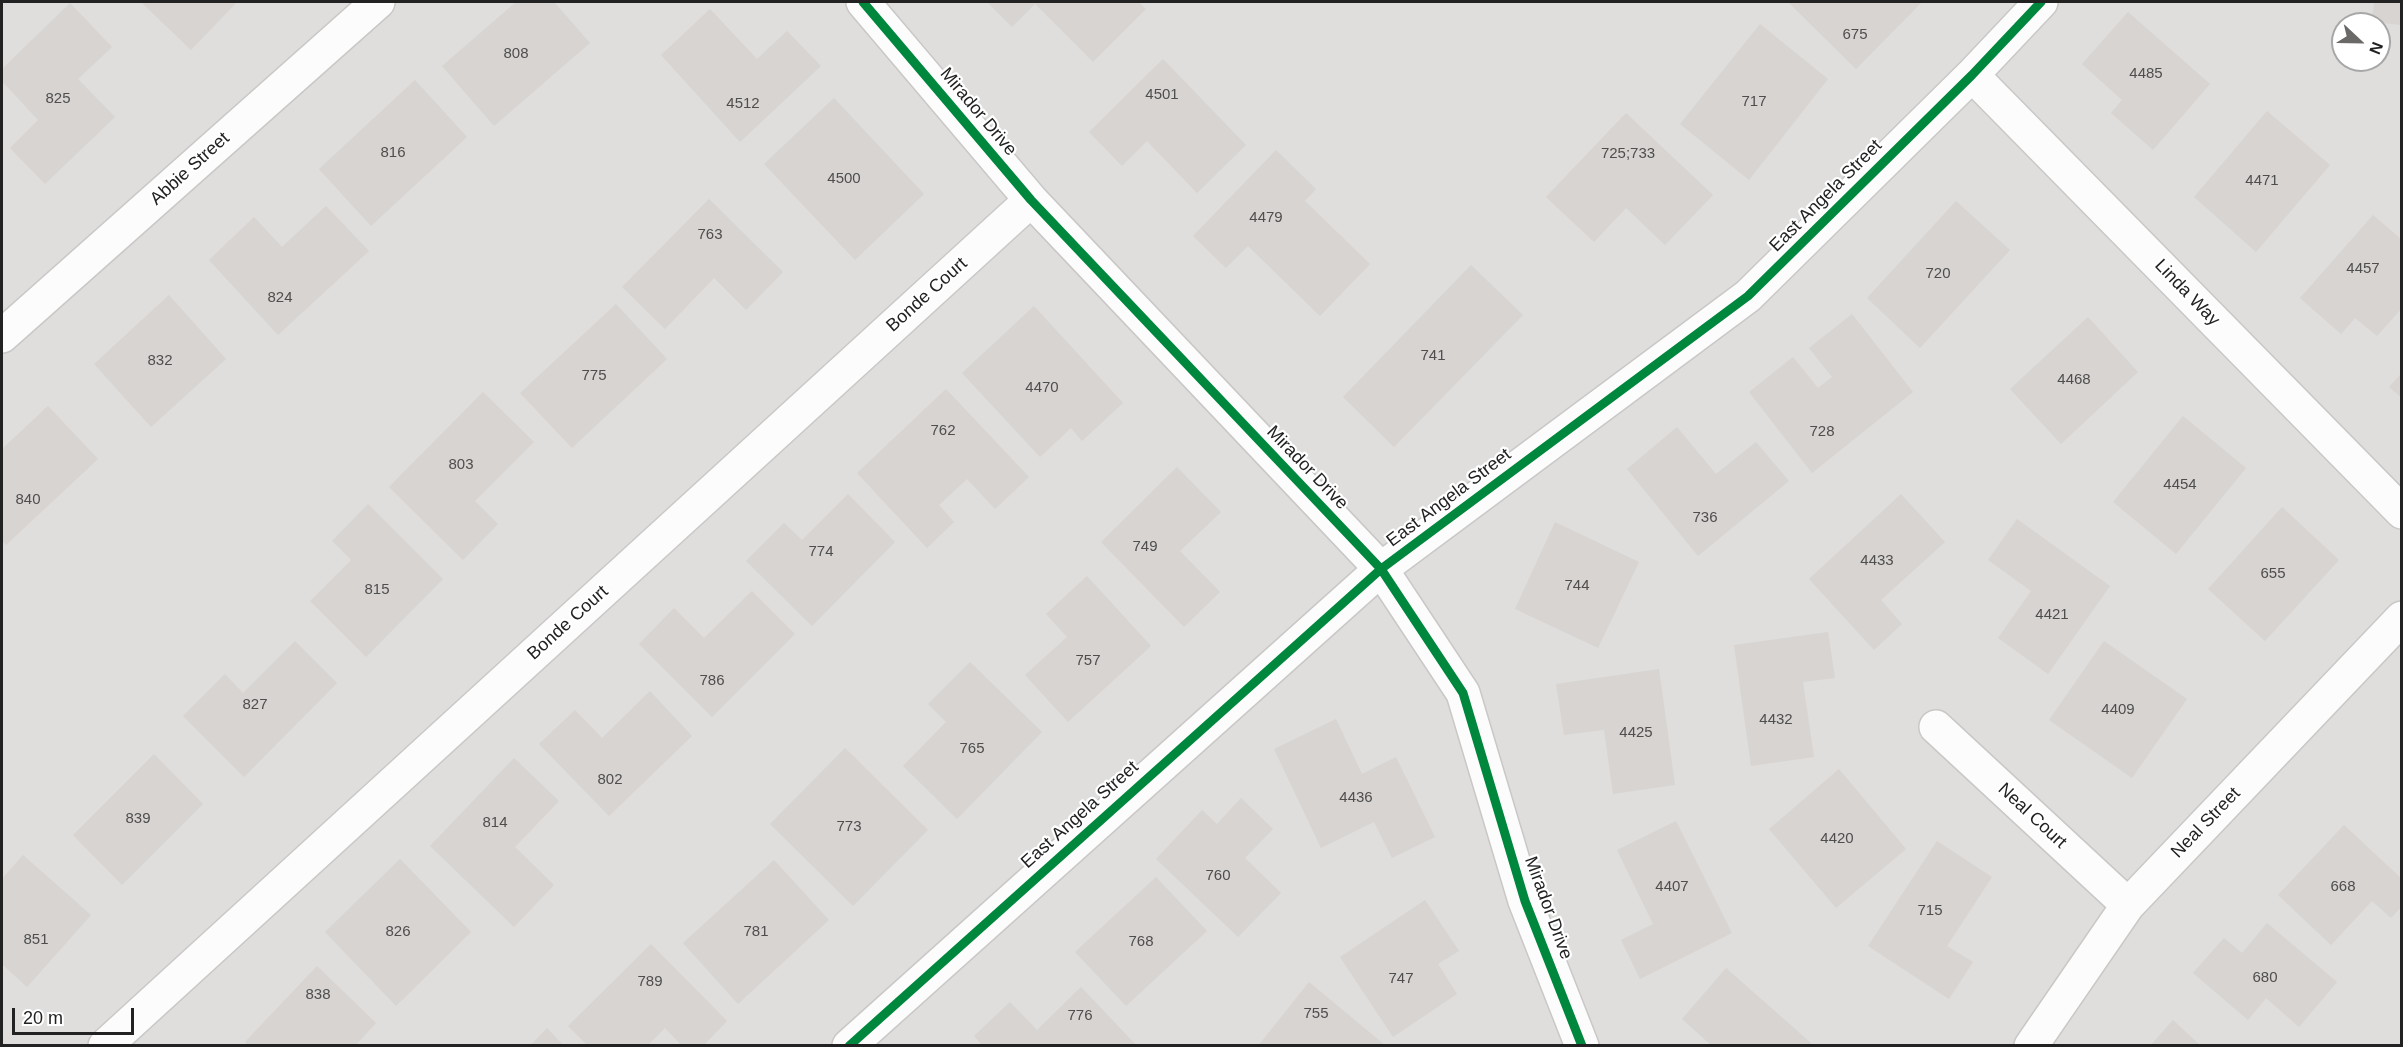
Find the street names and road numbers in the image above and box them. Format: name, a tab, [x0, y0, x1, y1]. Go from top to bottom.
street label: Mirador Drive	[935, 64, 1021, 160]
street label: Abbie Street	[146, 128, 234, 210]
street label: East Angela Street	[1765, 135, 1887, 257]
street label: Bonde Court	[882, 253, 972, 337]
street label: Linda Way	[2150, 255, 2224, 331]
street label: Mirador Drive	[1262, 422, 1352, 514]
street label: East Angela Street	[1383, 444, 1515, 552]
street label: Bonde Court	[523, 581, 613, 665]
street label: East Angela Street	[1017, 757, 1143, 873]
street label: Neal Court	[1993, 779, 2071, 853]
street label: Neal Street	[2167, 783, 2245, 863]
street label: Mirador Drive	[1519, 854, 1577, 962]

